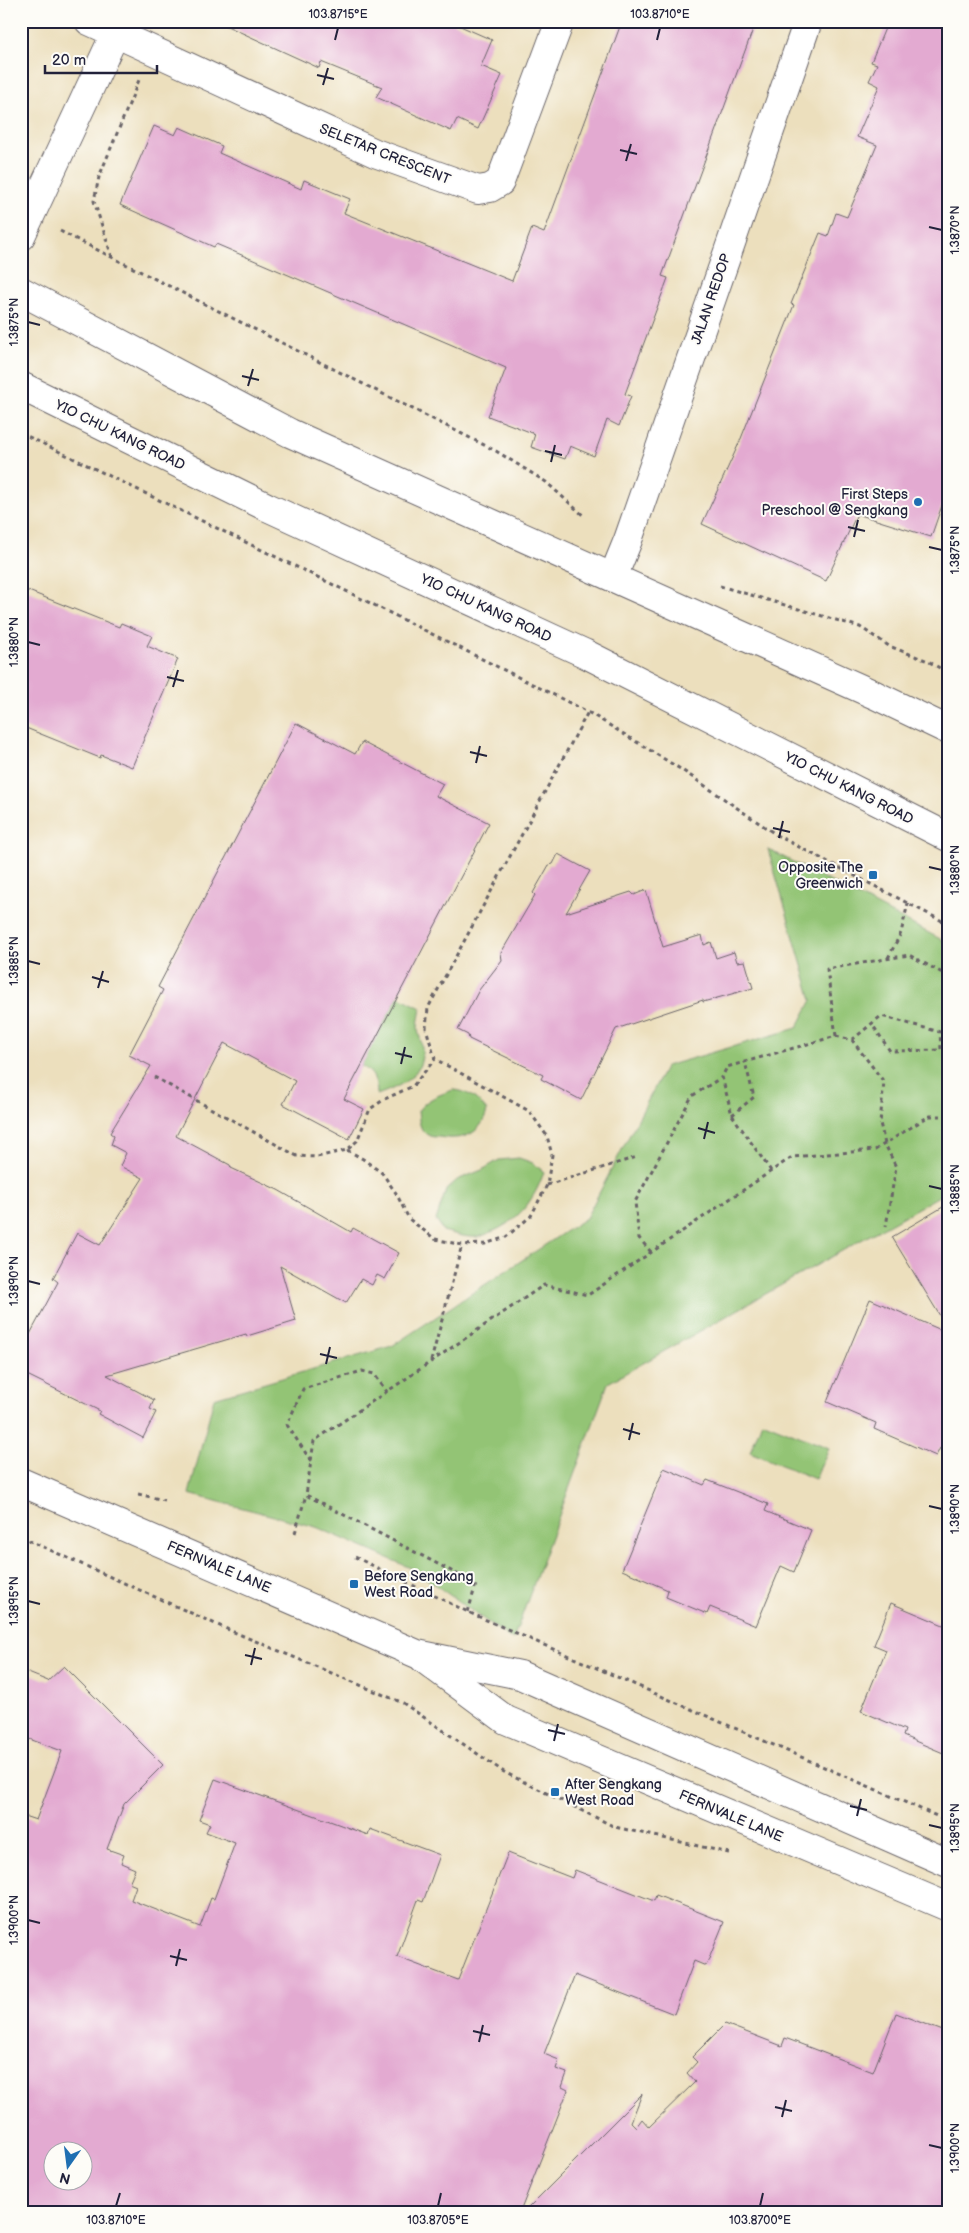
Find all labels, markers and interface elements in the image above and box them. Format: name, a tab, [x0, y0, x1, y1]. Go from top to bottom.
text: 103.8715°E	[308, 7, 368, 22]
text: 103.8710°E	[630, 7, 690, 22]
scale bar	[45, 42, 158, 74]
text: 20 m	[52, 51, 86, 70]
street label: SELETAR CRESCENT	[317, 120, 454, 188]
text: 1.3870°N	[948, 206, 963, 254]
street label: JALAN REDOP	[688, 251, 735, 347]
text: 1.3875°N	[7, 298, 22, 346]
street label: YIO CHU KANG ROAD	[51, 396, 188, 474]
place label: First Steps Preschool @ Sengkang	[762, 486, 908, 519]
marker: First Steps Preschool @ Sengkang	[912, 496, 924, 508]
text: 1.3875°N	[948, 526, 963, 574]
street label: YIO CHU KANG ROAD	[417, 570, 554, 646]
text: 1.3880°N	[7, 617, 22, 667]
street label: YIO CHU KANG ROAD	[781, 748, 916, 828]
text: 1.3880°N	[948, 845, 963, 895]
place label: Opposite The Greenwich	[778, 859, 863, 892]
marker: Opposite The Greenwich	[867, 869, 879, 881]
text: 1.3885°N	[7, 936, 22, 986]
text: 1.3885°N	[948, 1164, 963, 1214]
text: 1.3890°N	[7, 1256, 22, 1306]
text: 1.3890°N	[948, 1484, 963, 1534]
street label: FERNVALE LANE	[164, 1537, 274, 1597]
place label: Before Sengkang West Road	[364, 1568, 473, 1601]
text: 1.3895°N	[7, 1576, 22, 1626]
marker: Before Sengkang West Road	[348, 1578, 360, 1590]
place label: After Sengkang West Road	[565, 1776, 662, 1809]
marker: After Sengkang West Road	[549, 1786, 561, 1798]
street label: FERNVALE LANE	[676, 1786, 786, 1846]
text: 1.3895°N	[948, 1803, 963, 1853]
text: 1.3900°N	[7, 1895, 22, 1945]
text: 1.3900°N	[948, 2123, 963, 2173]
north arrow	[42, 2140, 92, 2190]
text: N	[58, 2169, 72, 2188]
text: 103.8710°E	[86, 2213, 146, 2228]
text: 103.8705°E	[407, 2213, 469, 2228]
text: 103.8700°E	[729, 2213, 791, 2228]

